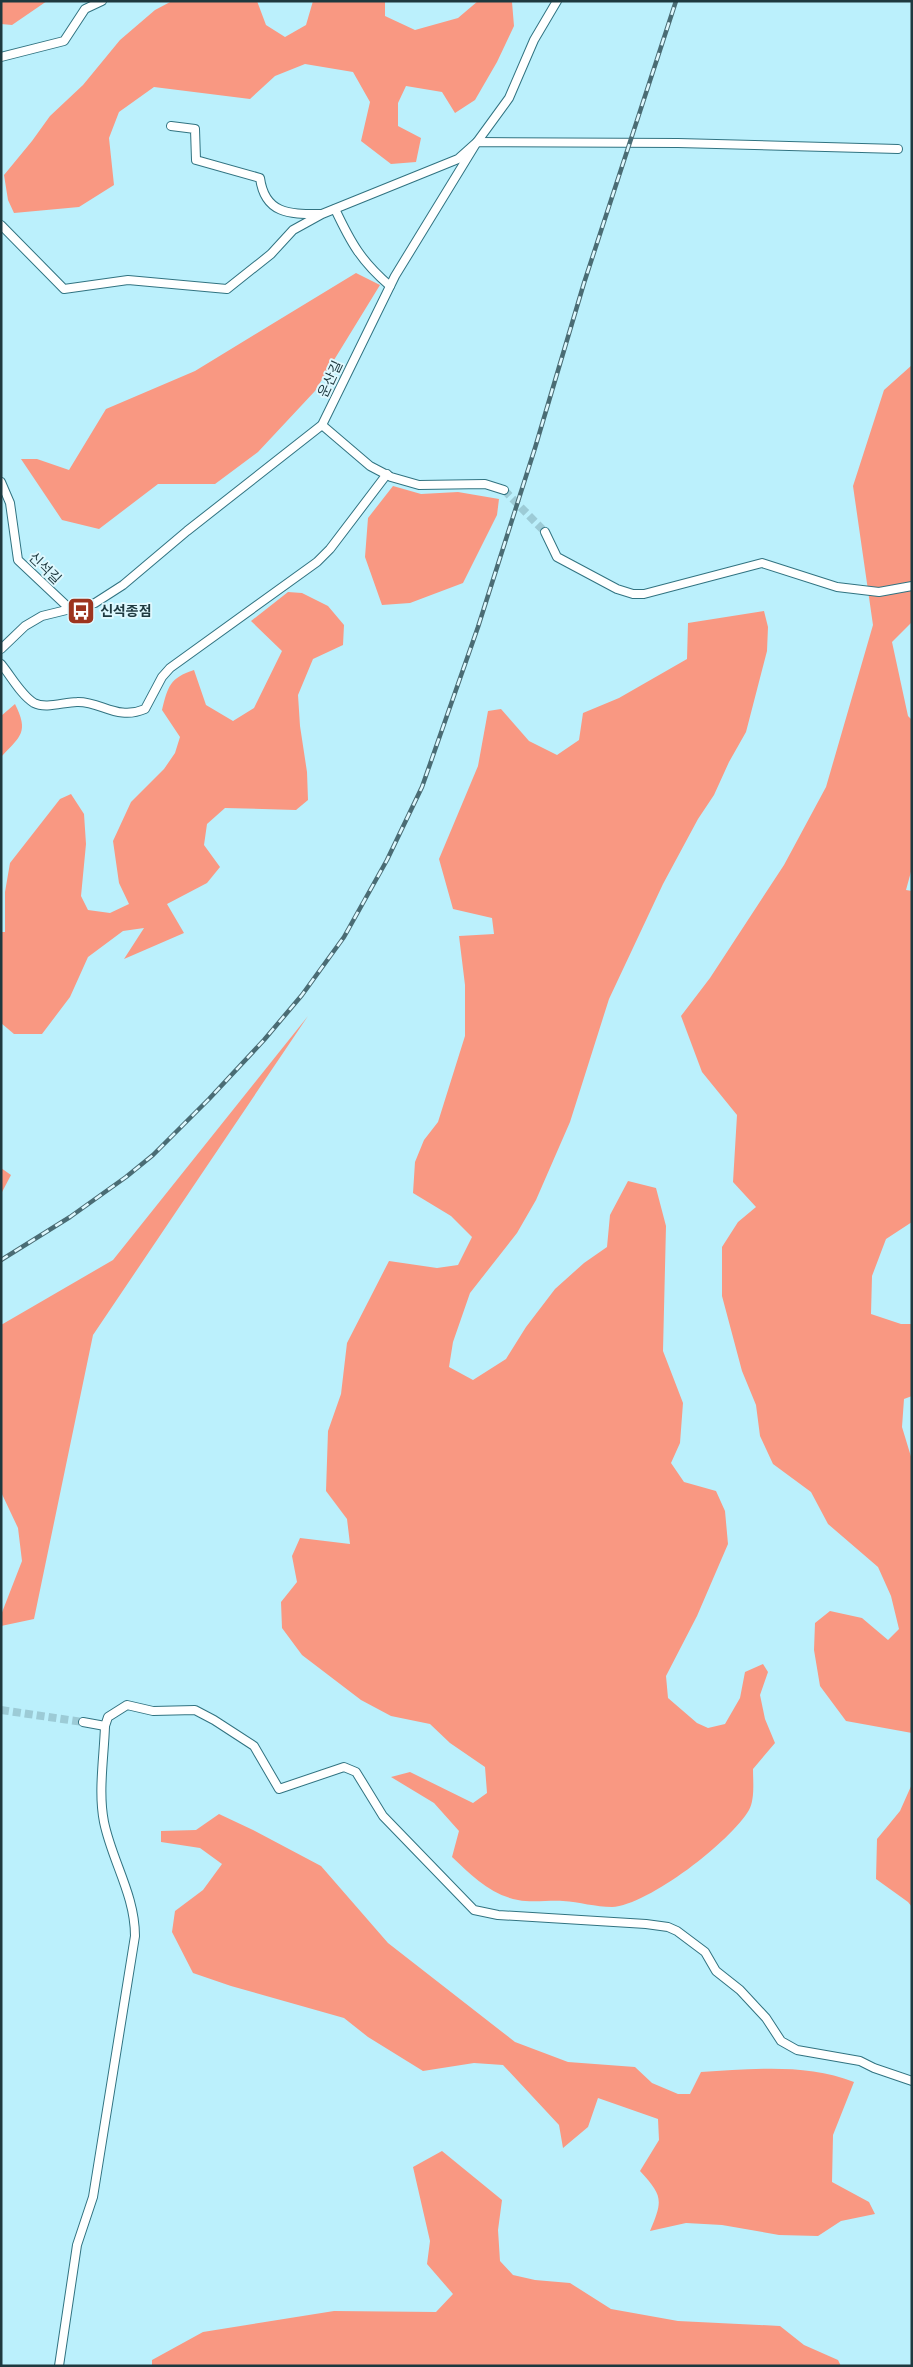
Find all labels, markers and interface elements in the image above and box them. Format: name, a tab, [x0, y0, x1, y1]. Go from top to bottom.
street label: 운산길	[315, 358, 345, 400]
street label: 신석길	[26, 549, 64, 587]
bus stop icon: 신석종점	[66, 596, 96, 626]
place label: 신석종점	[100, 603, 152, 619]

